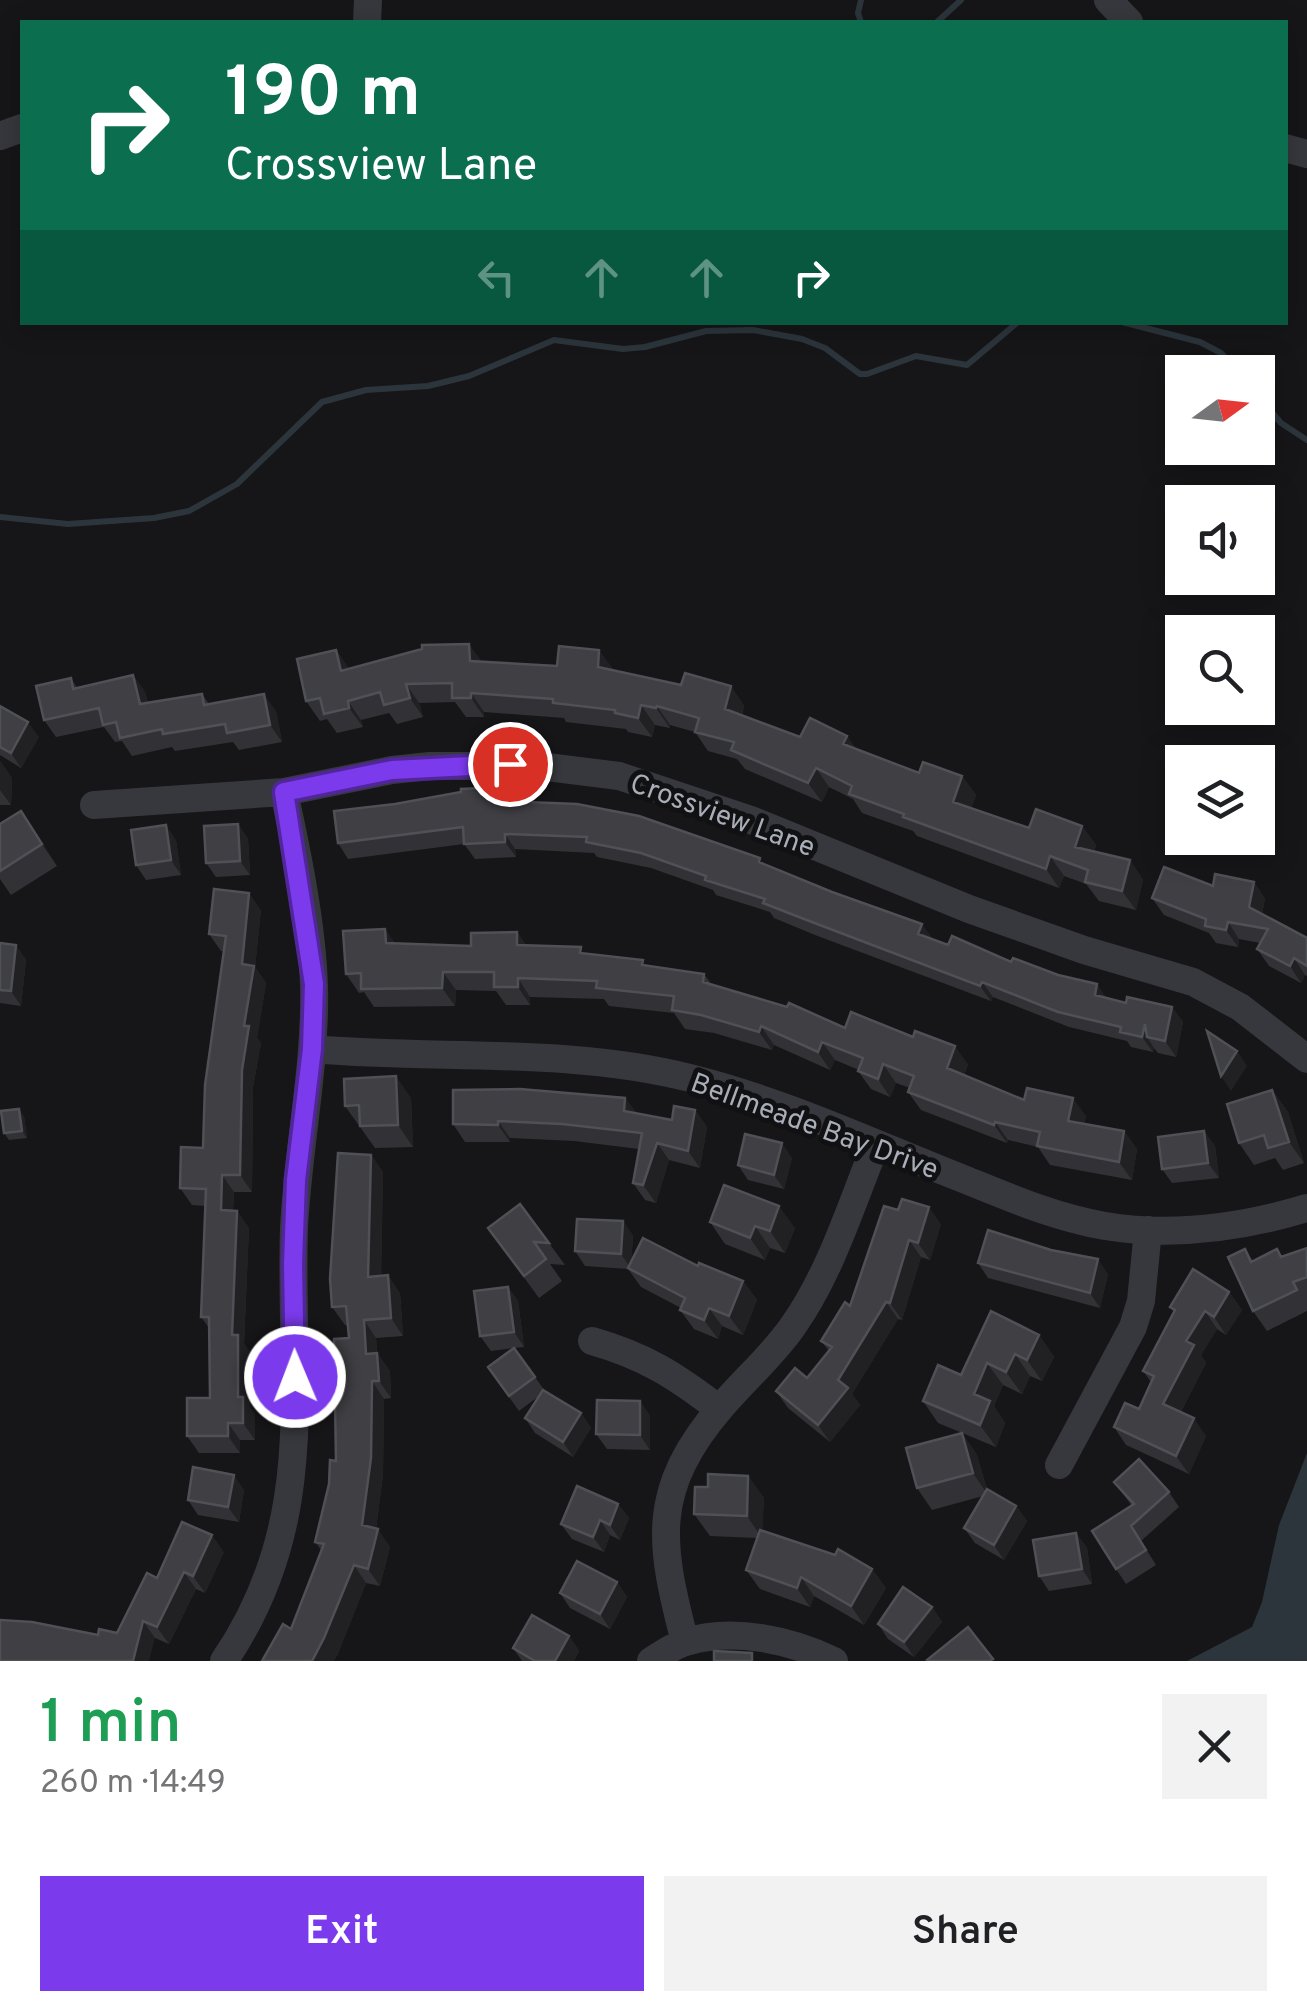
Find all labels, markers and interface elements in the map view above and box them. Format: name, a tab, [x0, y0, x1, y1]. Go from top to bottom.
text: 190 m	[225, 52, 421, 141]
icon: right	[60, 60, 190, 190]
text: Crossview Lane	[225, 139, 537, 196]
icon: left	[469, 250, 524, 305]
icon: ahead	[574, 250, 629, 305]
icon: ahead	[679, 250, 734, 305]
icon: right	[784, 250, 839, 305]
north arrow	[1165, 355, 1275, 465]
map controls	[1165, 355, 1275, 855]
button: sound	[1165, 485, 1275, 595]
button: search	[1165, 615, 1275, 725]
pin	[468, 722, 553, 807]
icon: arrive	[483, 737, 538, 792]
button: layers	[1165, 745, 1275, 855]
street label: Crossview Lane	[625, 767, 819, 867]
street label: Bellmeade Bay Drive	[685, 1066, 943, 1189]
position arrow	[243, 1325, 347, 1429]
text: 1 min	[40, 1688, 181, 1764]
button: close	[1162, 1694, 1267, 1799]
text: 260 m · 14:49	[40, 1764, 226, 1804]
button: Exit	[40, 1876, 644, 1991]
button: Share	[664, 1876, 1267, 1991]

